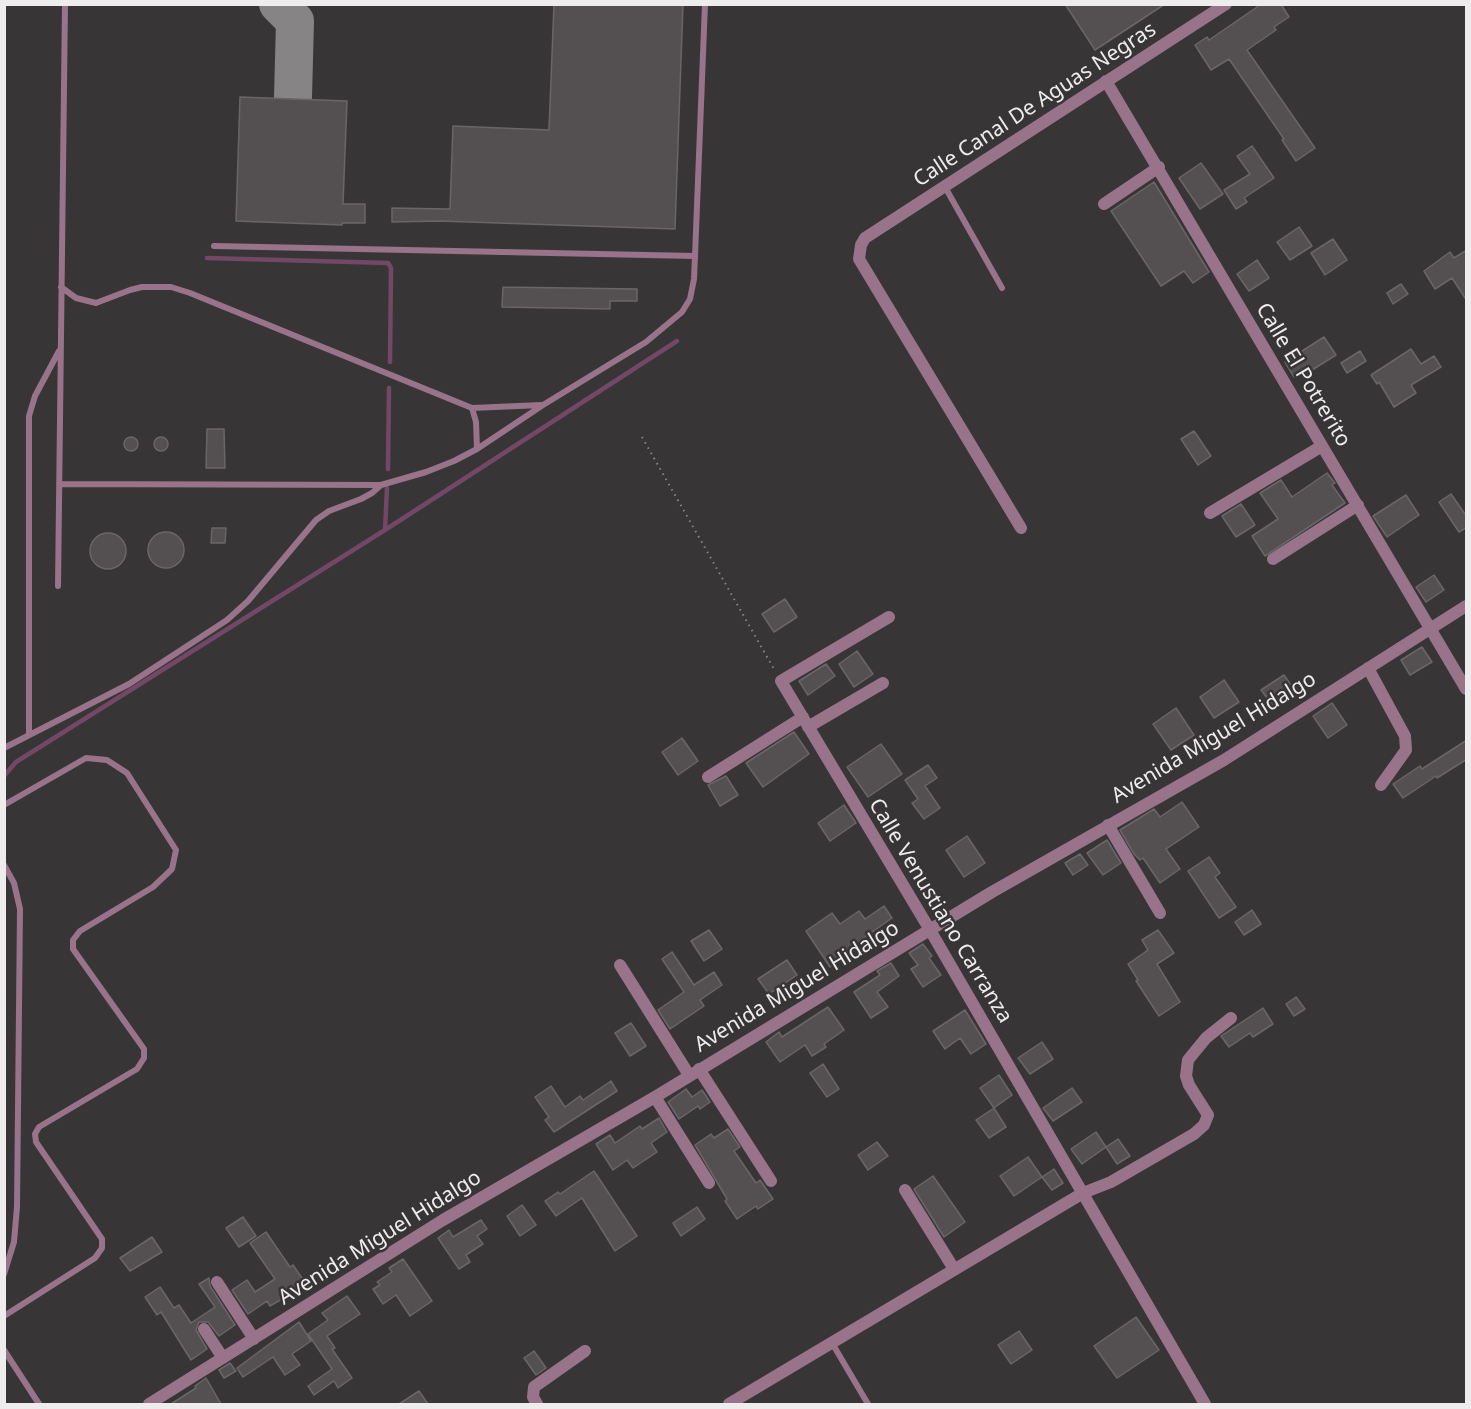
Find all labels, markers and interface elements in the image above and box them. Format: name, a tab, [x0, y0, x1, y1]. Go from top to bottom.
street label: Calle Canal De Aguas Negras	[909, 17, 1161, 193]
street label: Calle El Potrerito	[1250, 299, 1356, 451]
street label: Avenida Miguel Hidalgo	[1107, 667, 1321, 809]
street label: Calle Venustiano Carranza	[863, 794, 1017, 1028]
street label: Avenida Miguel Hidalgo	[690, 916, 904, 1058]
street label: Avenida Miguel Hidalgo	[274, 1165, 486, 1311]

